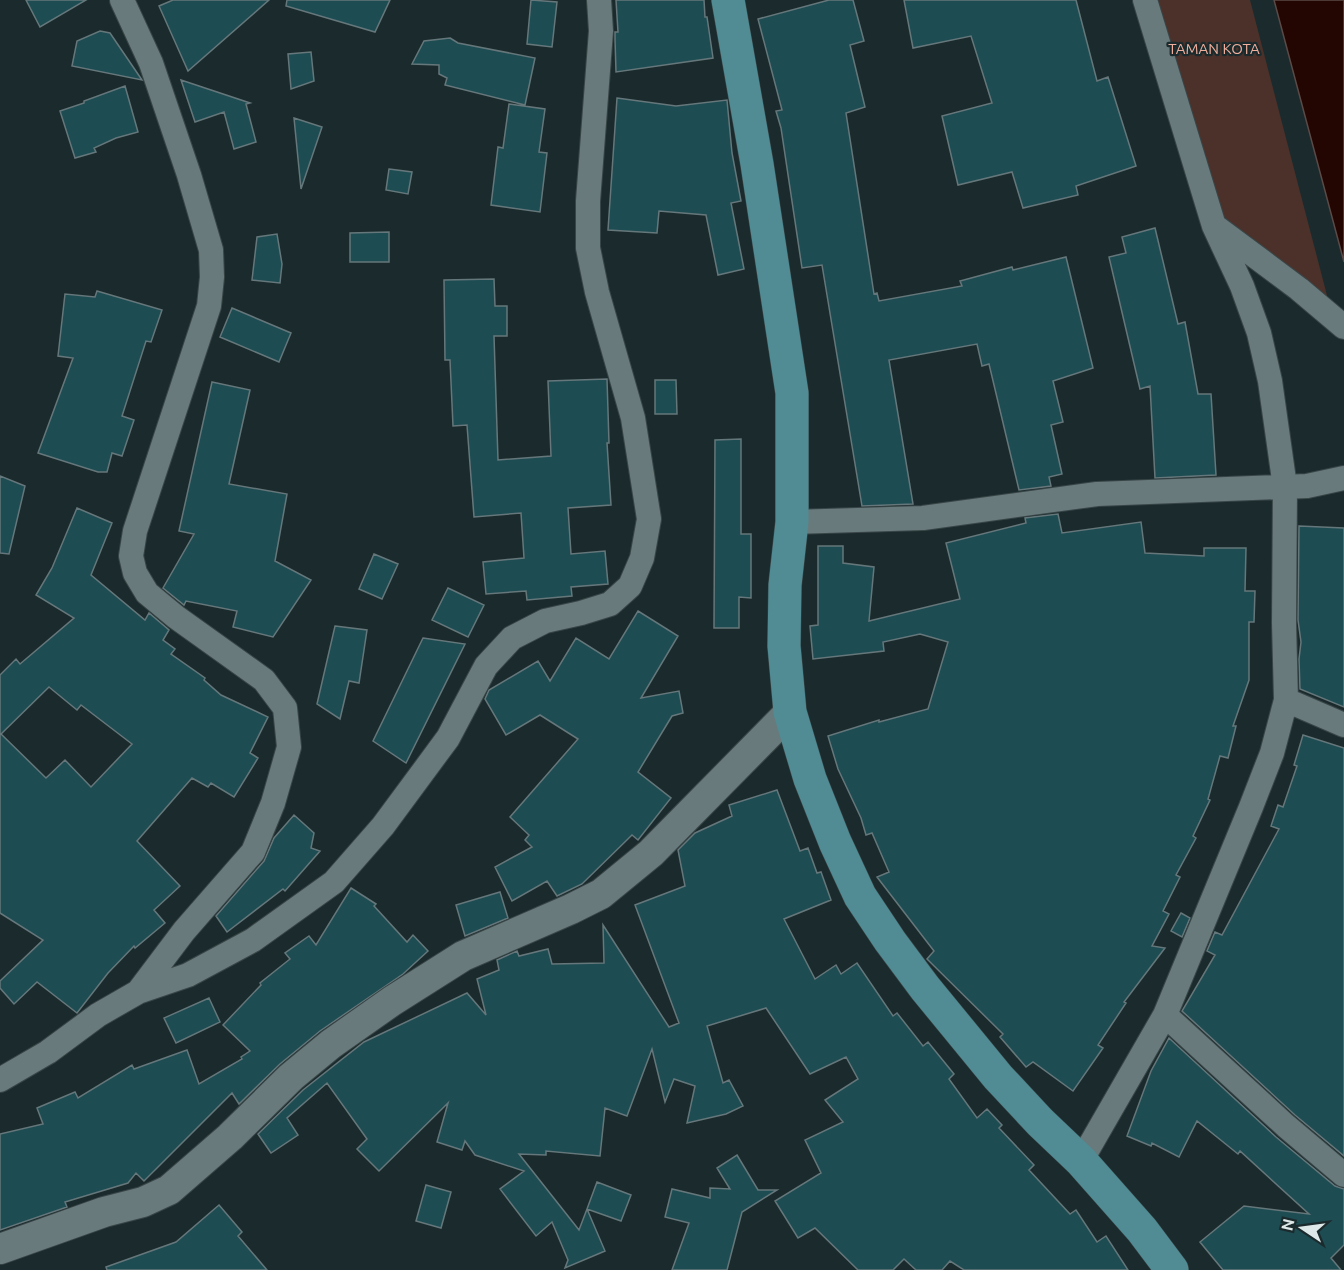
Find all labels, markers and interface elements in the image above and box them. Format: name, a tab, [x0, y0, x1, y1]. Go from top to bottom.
park label: TAMAN KOTA	[1168, 40, 1260, 57]
north arrow	[1272, 1198, 1332, 1258]
text: N	[1277, 1217, 1297, 1232]

